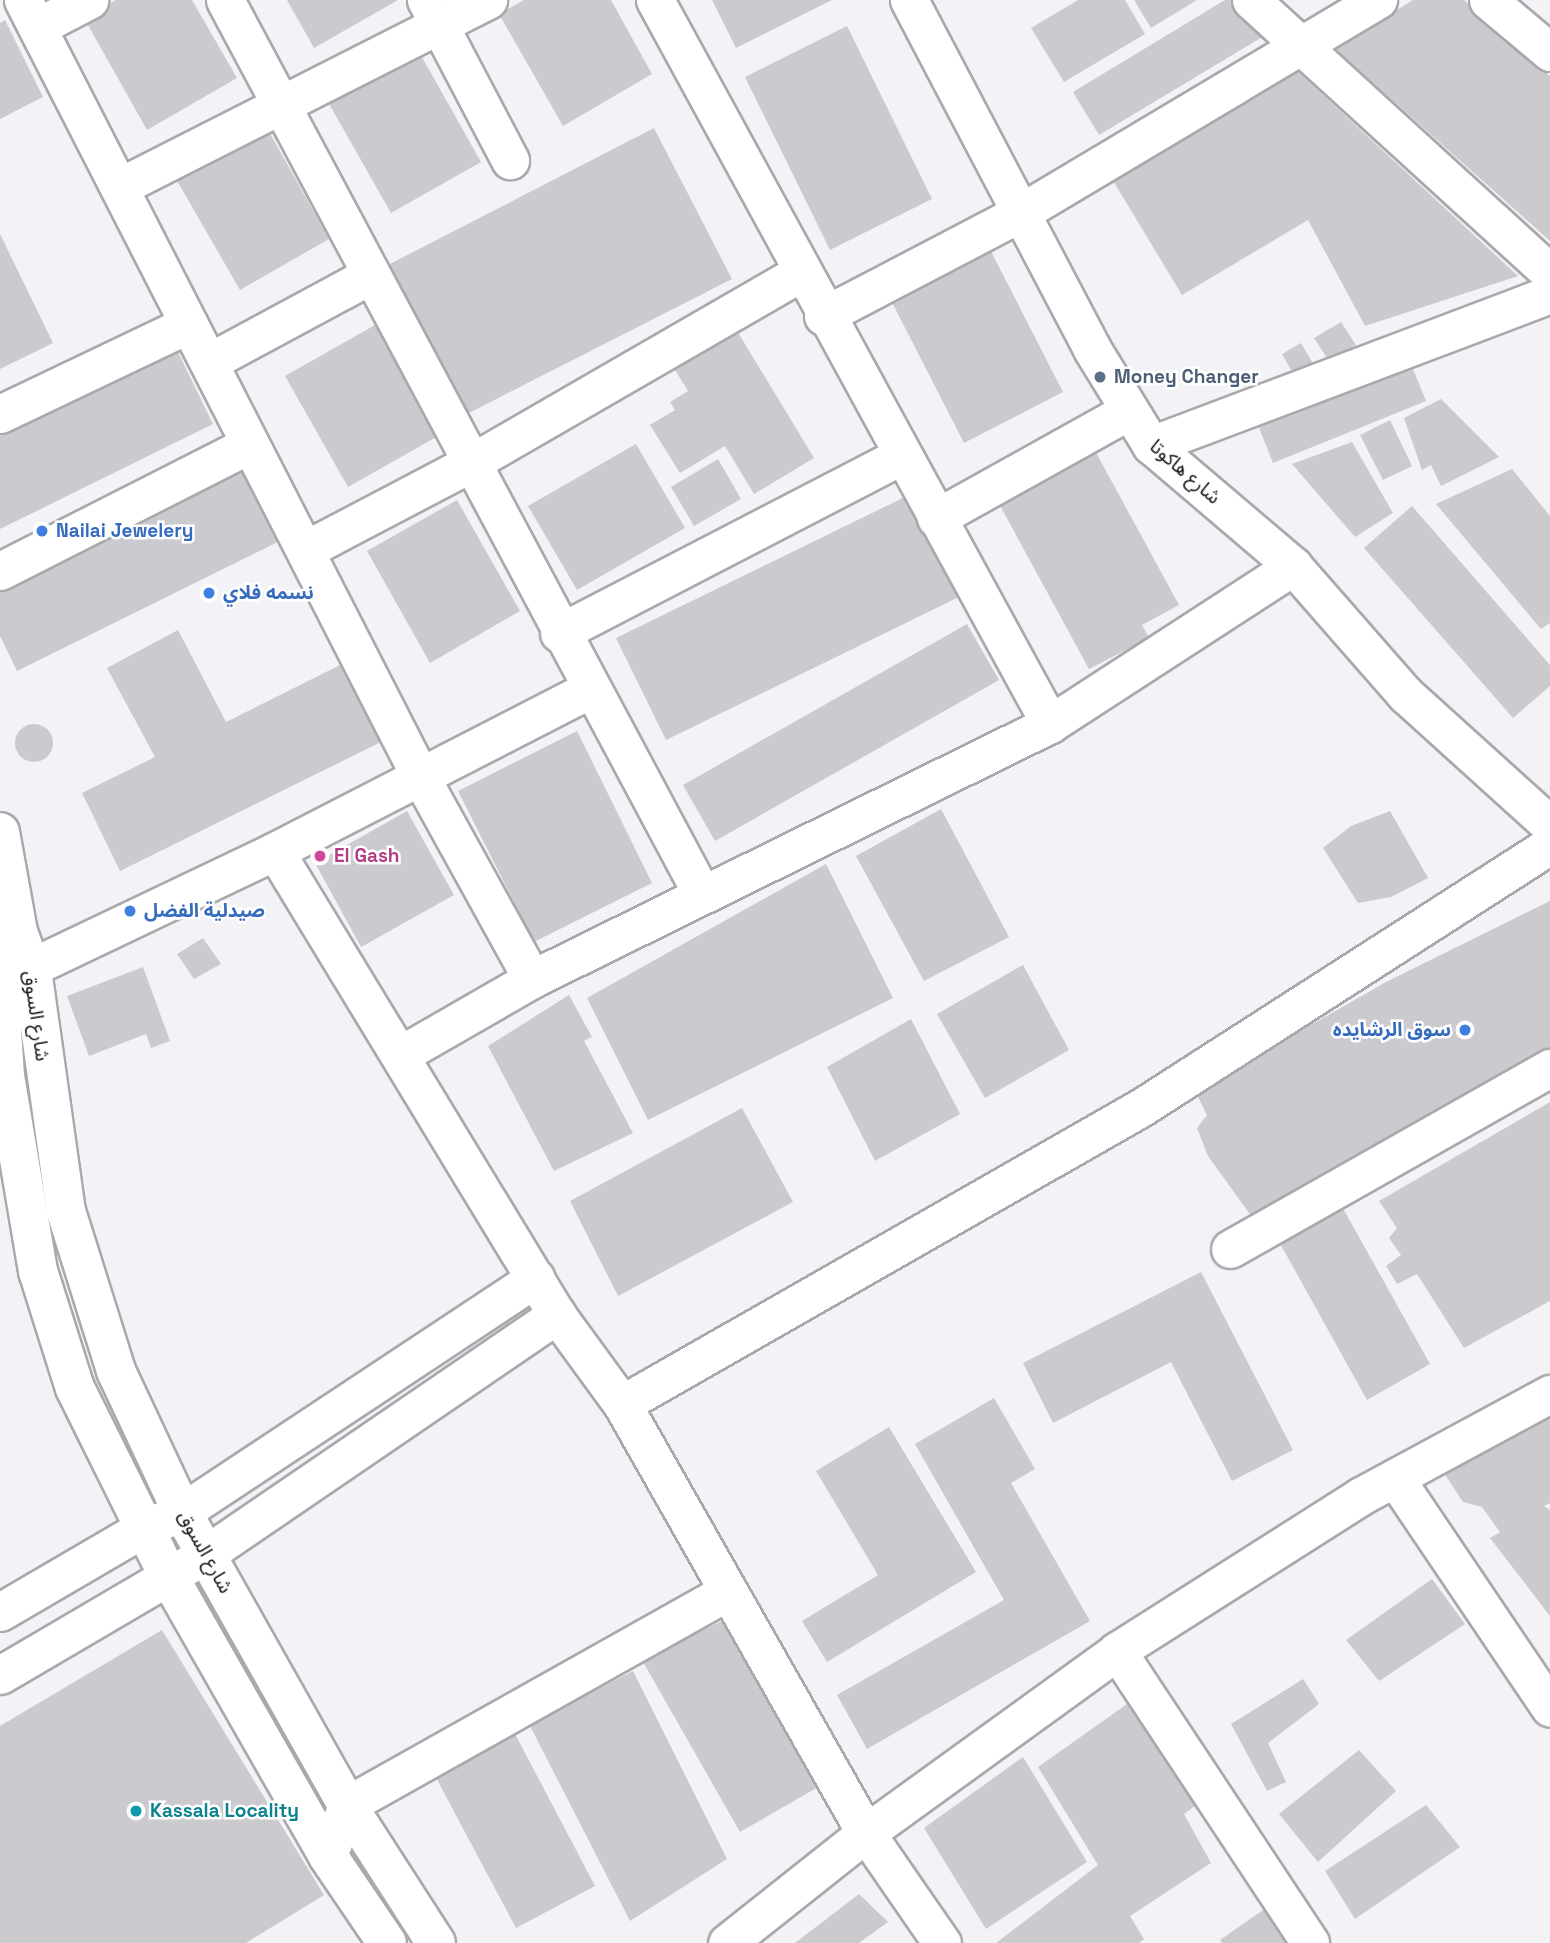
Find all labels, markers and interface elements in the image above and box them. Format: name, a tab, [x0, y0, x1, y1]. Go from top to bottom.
place label: Money Changer	[1114, 366, 1259, 388]
marker: Money Changer	[1092, 369, 1108, 385]
street label: شارع هاكوتا	[1145, 435, 1225, 509]
place label: Nailai Jewelery	[56, 520, 194, 542]
marker: Nailai Jewelery	[34, 523, 50, 539]
place label: نسمه فلاي	[223, 582, 314, 604]
marker: نسمه فلاي	[201, 585, 217, 601]
place label: El Gash	[334, 845, 400, 867]
marker: El Gash	[312, 848, 328, 864]
place label: صيدلية الفضل	[144, 900, 265, 922]
marker: صيدلية الفضل	[122, 903, 138, 919]
street label: شارع السوق	[18, 969, 54, 1063]
place label: سوق الرشايده	[1333, 1019, 1451, 1041]
marker: سوق الرشايده	[1457, 1022, 1473, 1038]
street label: شارع السوق	[173, 1507, 237, 1597]
place label: Kassala Locality	[150, 1800, 299, 1822]
marker: Kassala Locality	[128, 1803, 144, 1819]

